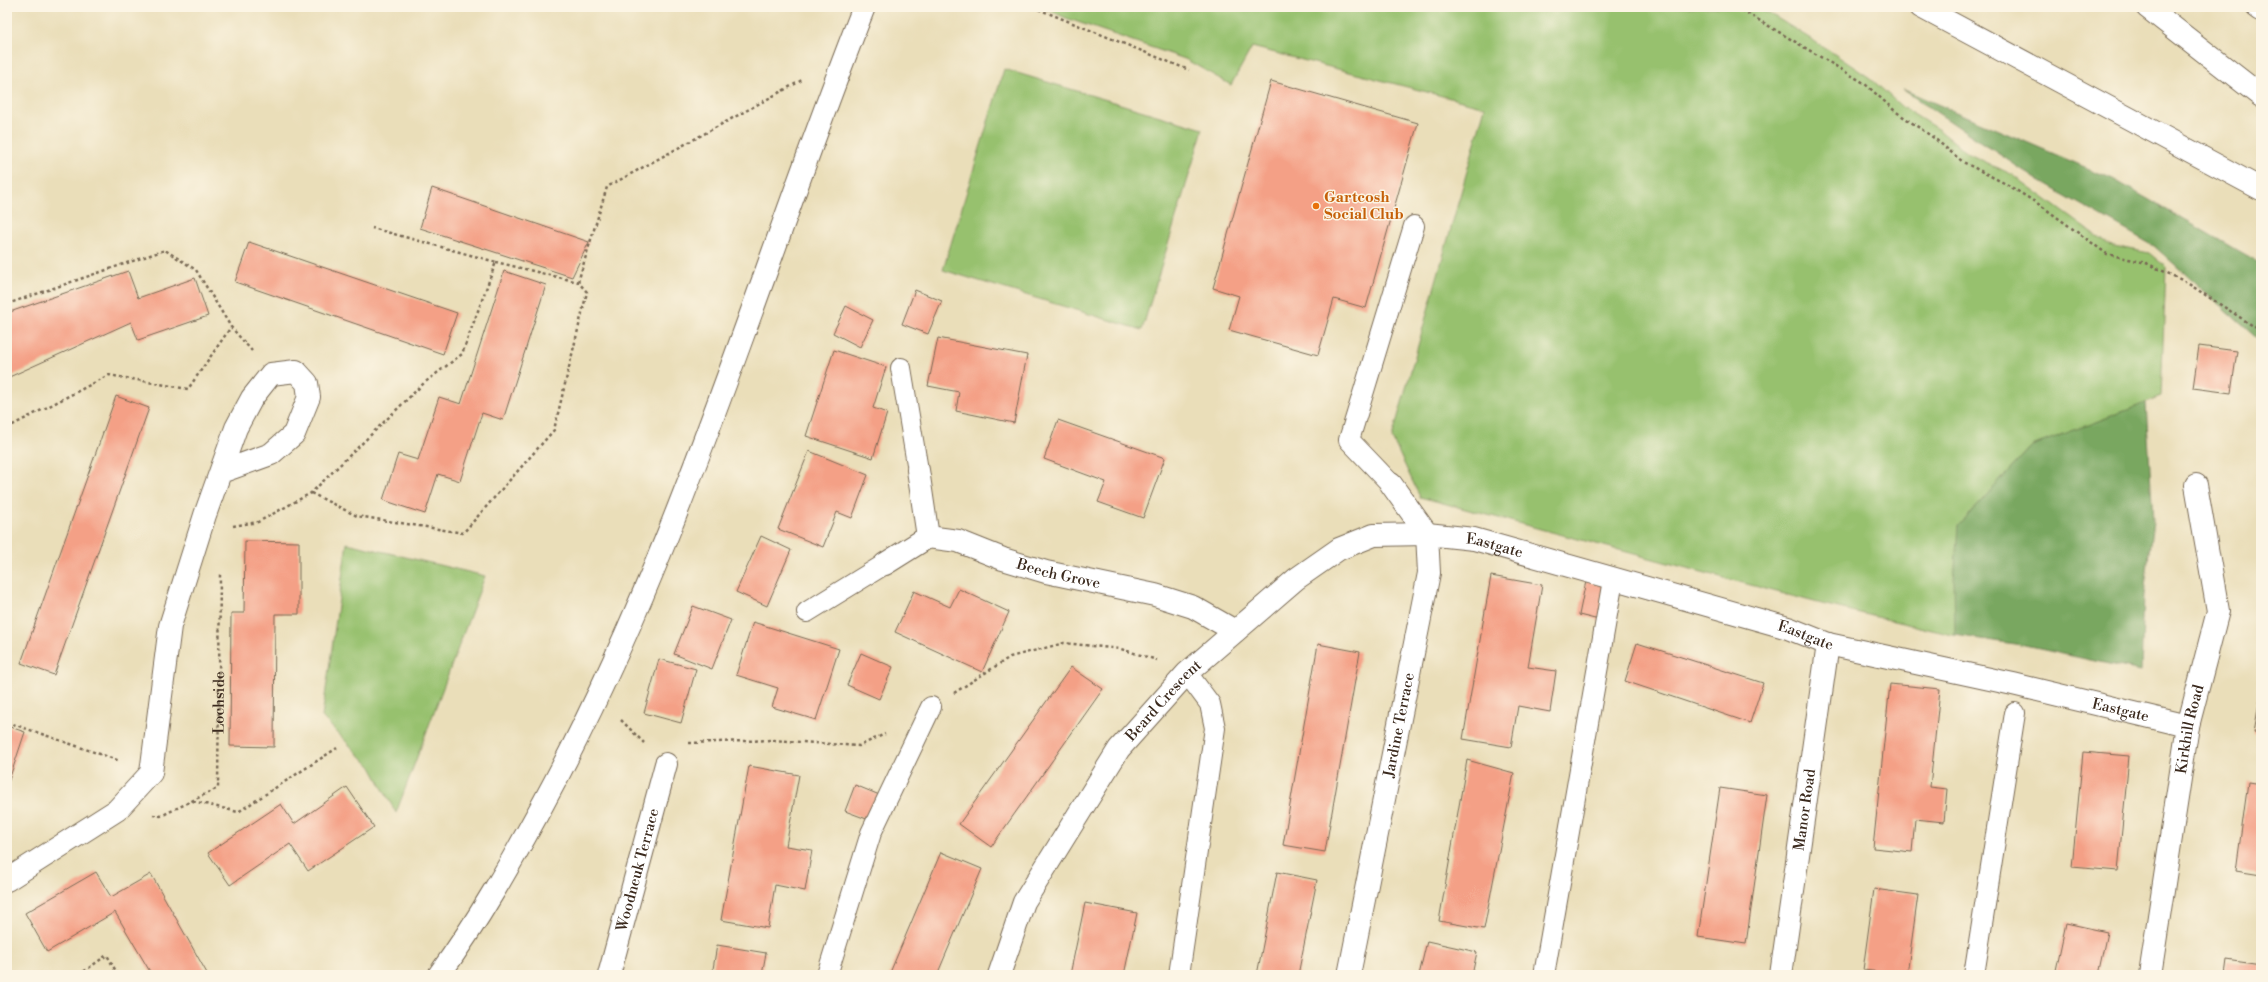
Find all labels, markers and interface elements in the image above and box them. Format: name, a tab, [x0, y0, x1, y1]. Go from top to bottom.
place label: Gartcosh Social Club	[1324, 188, 1404, 224]
marker: Gartcosh Social Club	[1311, 201, 1321, 211]
street label: Eastgate	[1465, 529, 1525, 562]
street label: Beech Grove	[1013, 554, 1102, 593]
street label: Eastgate	[1776, 617, 1835, 655]
street label: Beard Crescent	[1121, 655, 1206, 746]
street label: Lochside	[210, 671, 229, 734]
street label: Jardine Terrace	[1379, 671, 1419, 780]
street label: Kirkhill Road	[2172, 682, 2209, 775]
street label: Eastgate	[2090, 694, 2151, 726]
street label: Manor Road	[1790, 767, 1820, 852]
street label: Woodneuk Terrace	[612, 806, 664, 935]

